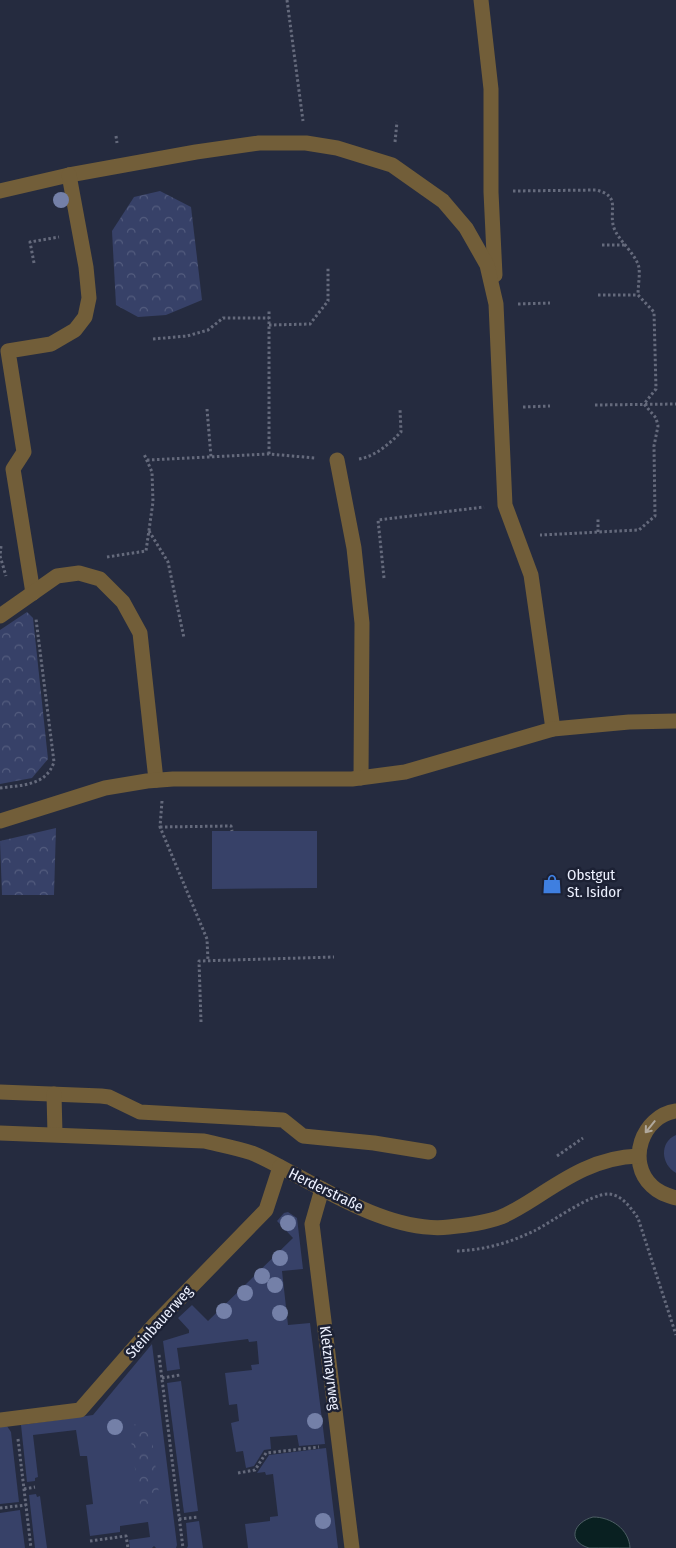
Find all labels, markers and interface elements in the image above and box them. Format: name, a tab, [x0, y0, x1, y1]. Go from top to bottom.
place label: Obstgut St. Isidor	[567, 866, 622, 901]
shop icon: Obstgut St. Isidor	[541, 873, 563, 895]
one-way arrow	[644, 1121, 655, 1134]
street label: Herderstraße	[286, 1164, 366, 1216]
street label: Steinbauerweg	[122, 1282, 196, 1362]
street label: Kletzmayrweg	[316, 1325, 344, 1411]

